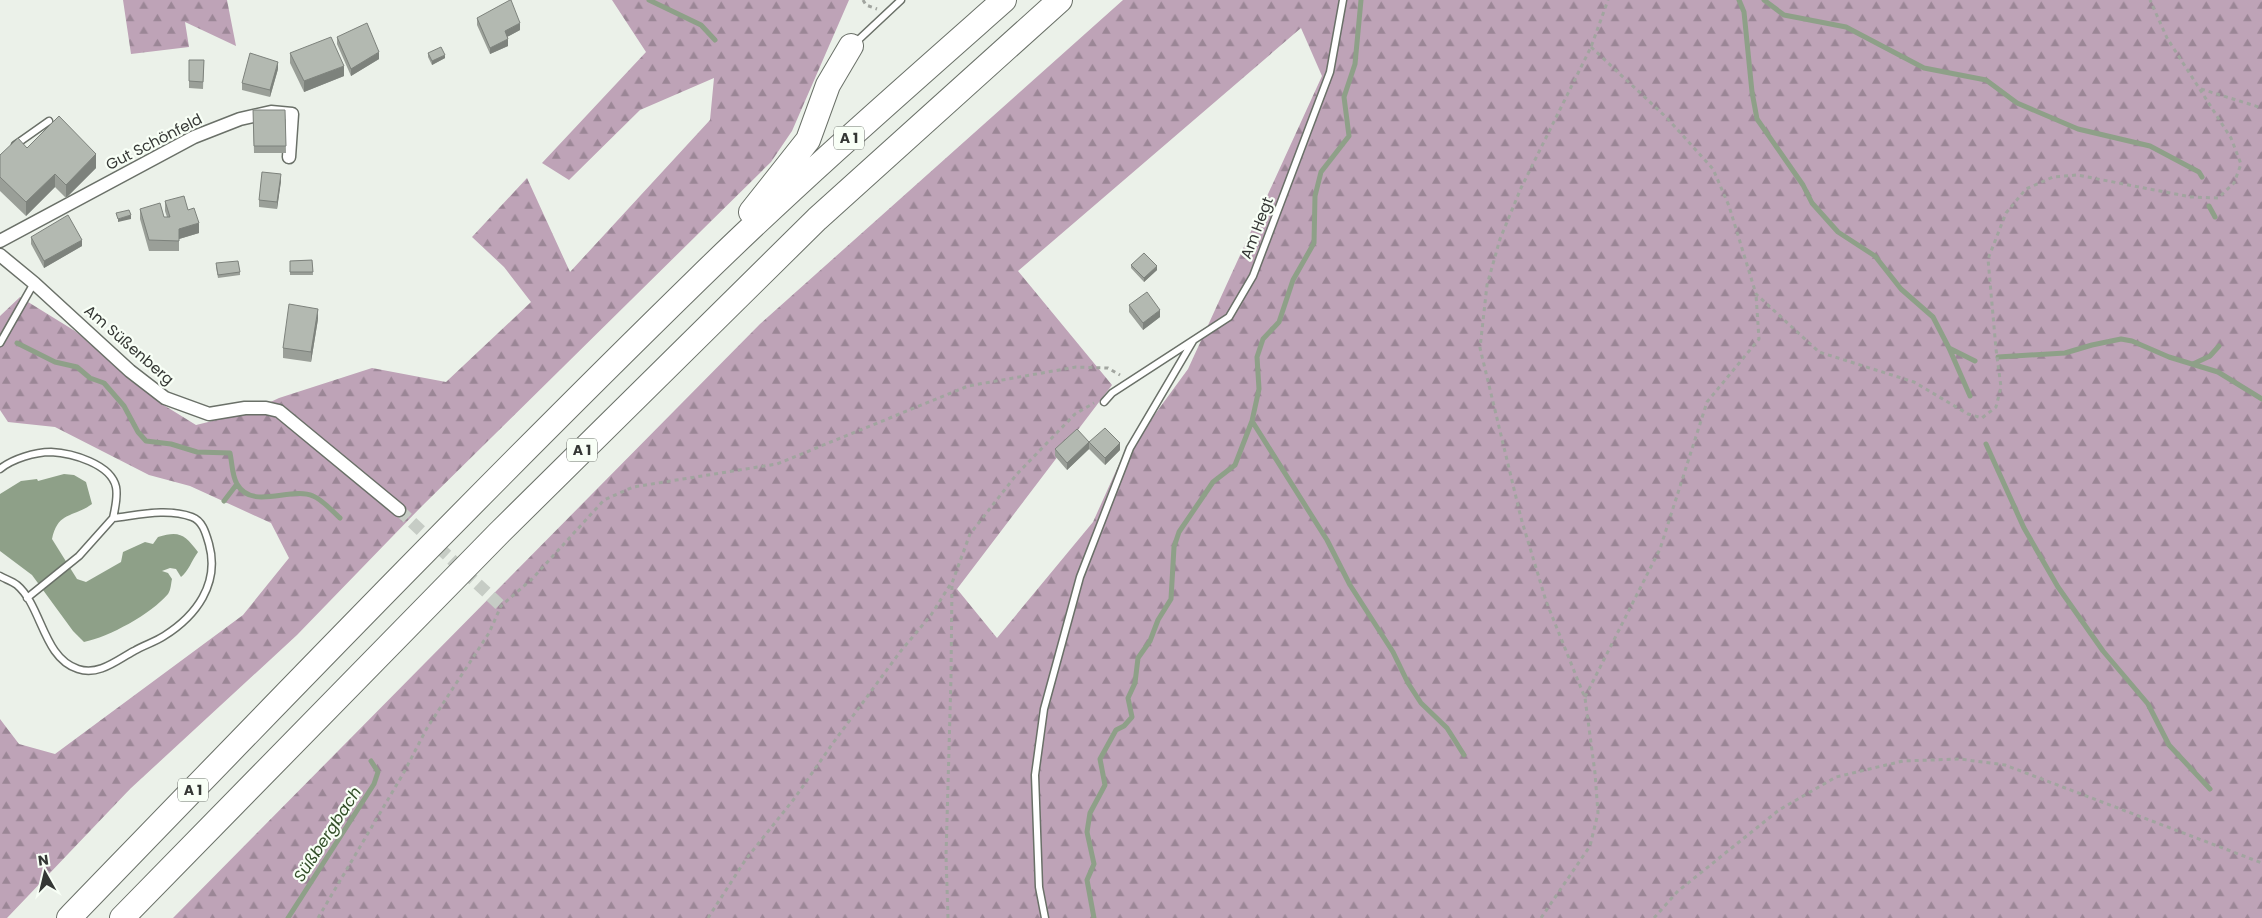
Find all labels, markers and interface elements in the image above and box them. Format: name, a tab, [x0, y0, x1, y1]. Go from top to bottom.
street label: Gut Schönfeld	[102, 108, 206, 175]
road number: A 1	[834, 126, 864, 150]
street label: Am Hegt	[1235, 194, 1278, 262]
street label: Am Süßenberg	[80, 300, 179, 389]
road number: A 1	[567, 438, 597, 462]
road number: A 1	[178, 778, 208, 802]
water label: Süßbergbach	[288, 782, 367, 886]
north arrow	[20, 848, 70, 898]
text: N	[37, 849, 50, 871]

